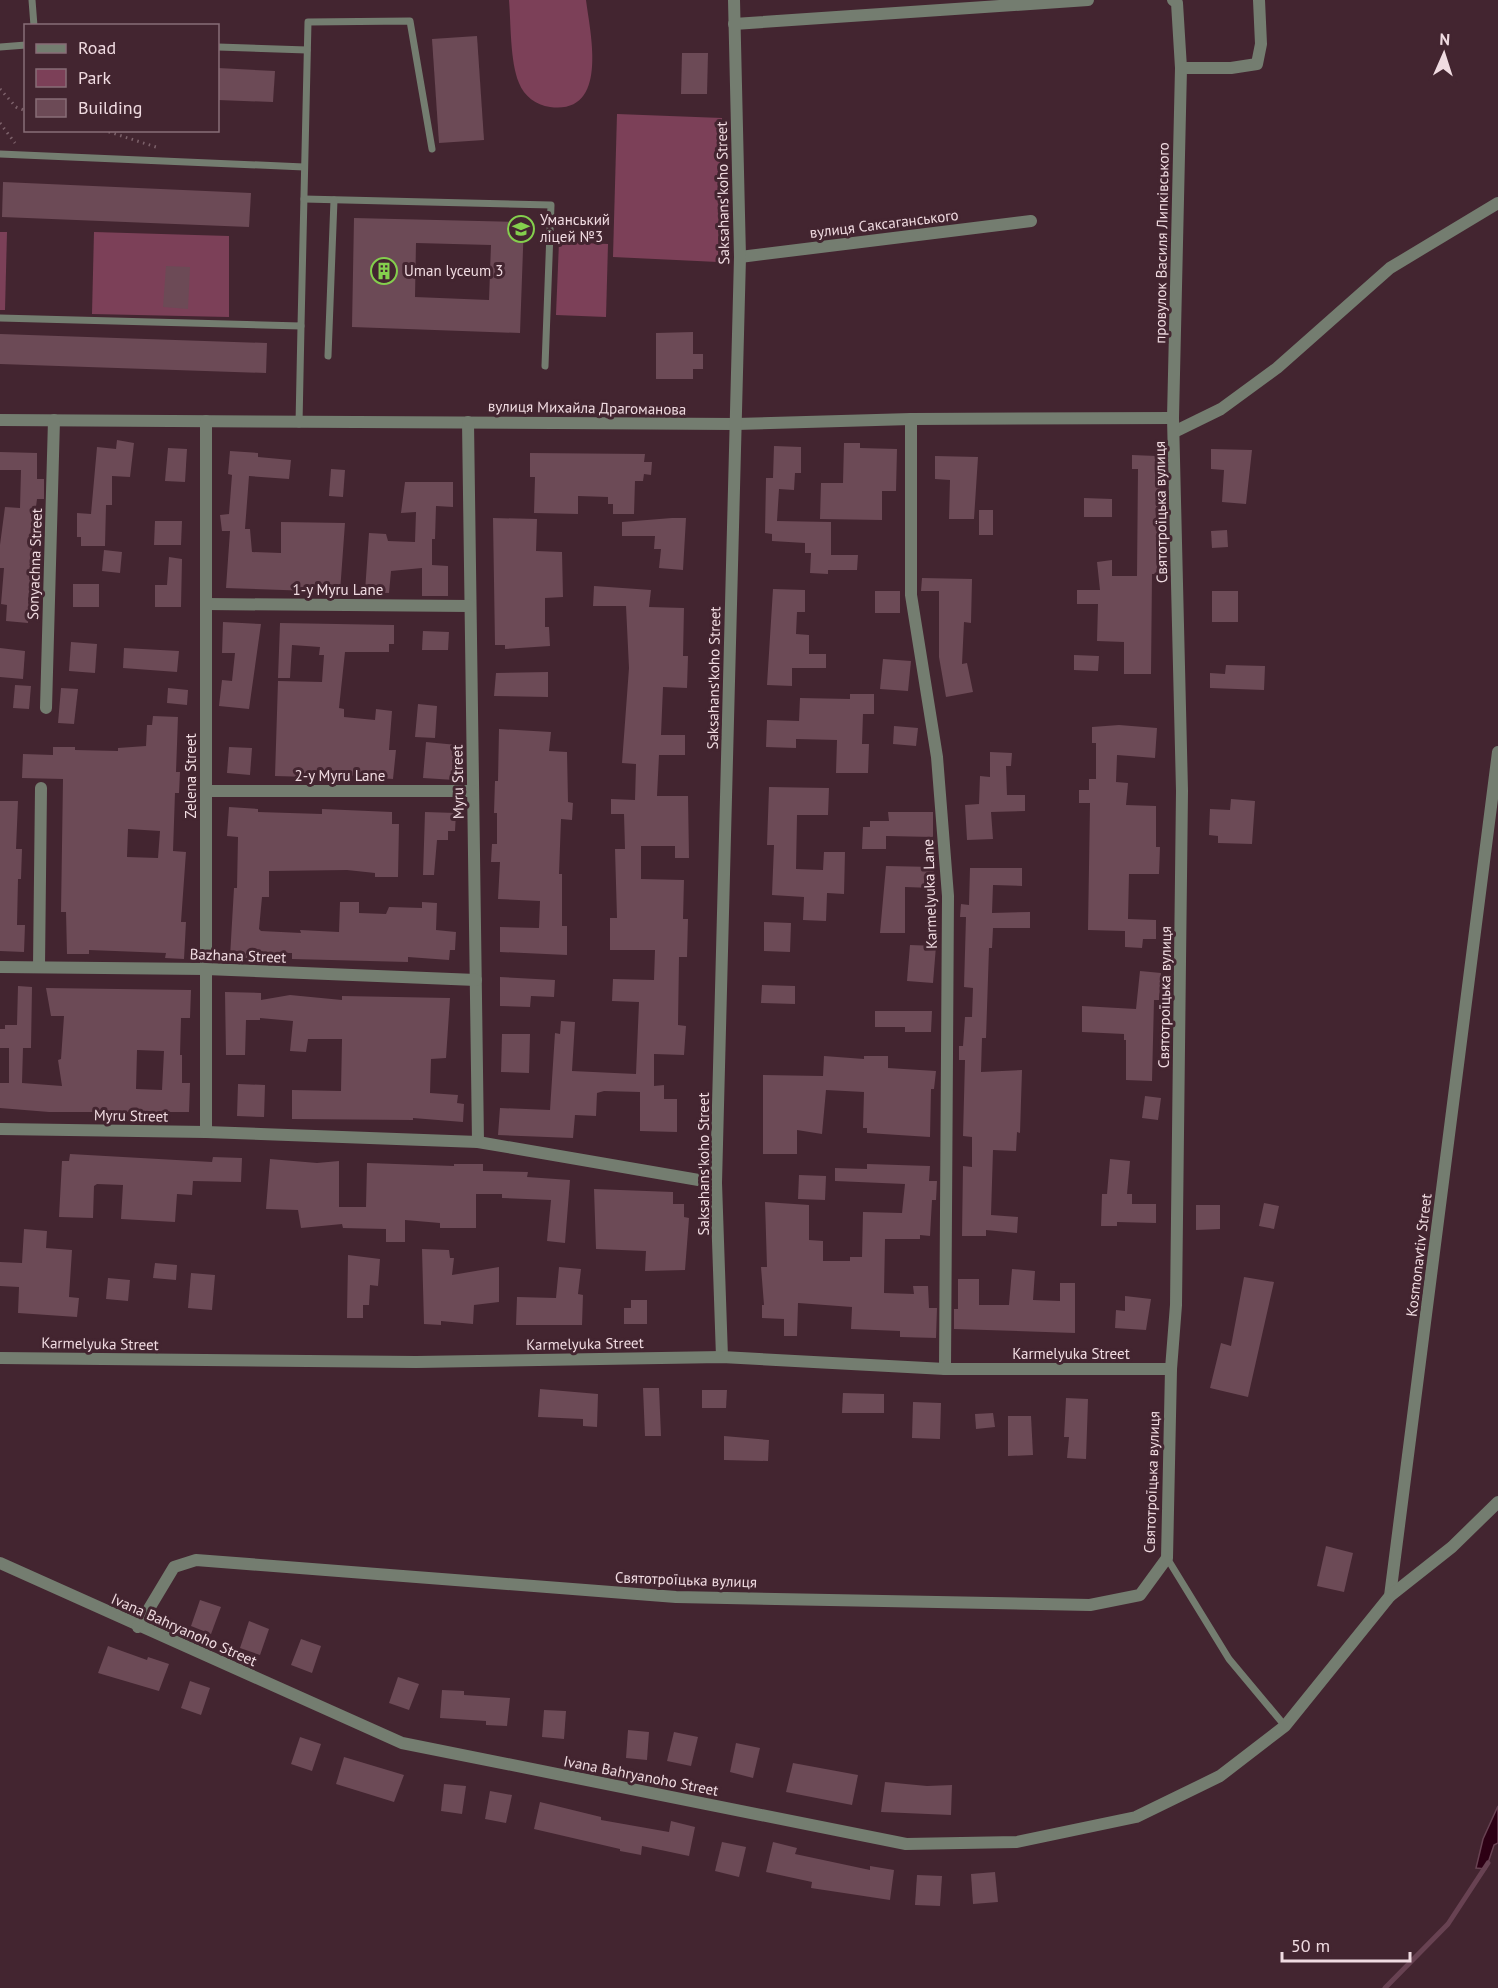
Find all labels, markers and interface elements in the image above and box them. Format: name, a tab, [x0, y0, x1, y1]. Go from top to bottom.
legend	[24, 24, 219, 132]
north arrow	[1414, 24, 1474, 84]
text: N	[1439, 29, 1451, 49]
text: Road	[78, 36, 116, 59]
text: Park	[78, 66, 111, 89]
text: Building	[78, 96, 142, 119]
street label: Saksahansʹkoho Street	[712, 121, 733, 265]
street label: провулок Василя Липківського	[1150, 142, 1173, 344]
street label: вулиця Саксаганського	[808, 205, 959, 242]
place label: Уманський ліцей №3	[539, 210, 610, 246]
school or university icon: Уманський ліцей №3	[506, 214, 536, 244]
building icon: Uman lyceum 3	[369, 256, 399, 286]
place label: Uman lyceum 3	[404, 261, 503, 280]
street label: вулиця Михайла Драгоманова	[488, 396, 686, 419]
street label: Святотроїцька вулиця	[1150, 441, 1171, 583]
street label: Sonyachna Street	[23, 508, 46, 620]
street label: 1-y Myru Lane	[293, 580, 383, 599]
street label: Saksahansʹkoho Street	[703, 606, 724, 750]
street label: Zelena Street	[181, 734, 200, 819]
street label: Myru Street	[447, 745, 468, 819]
street label: 2-y Myru Lane	[295, 766, 385, 785]
street label: Karmelyuka Lane	[918, 839, 941, 949]
street label: Святотроїцька вулиця	[1154, 926, 1175, 1068]
street label: Bazhana Street	[189, 944, 287, 967]
street label: Saksahansʹkoho Street	[694, 1093, 713, 1235]
street label: Myru Street	[94, 1105, 168, 1126]
street label: Kosmonavtiv Street	[1402, 1192, 1435, 1318]
street label: Karmelyuka Street	[41, 1333, 159, 1354]
street label: Karmelyuka Street	[526, 1333, 644, 1354]
street label: Karmelyuka Street	[1012, 1344, 1130, 1363]
street label: Святотроїцька вулиця	[1140, 1411, 1163, 1553]
street label: Святотроїцька вулиця	[615, 1568, 757, 1591]
street label: Ivana Bahryanoho Street	[108, 1589, 260, 1670]
street label: Ivana Bahryanoho Street	[562, 1751, 720, 1800]
scale bar	[1282, 1925, 1410, 1963]
text: 50 m	[1291, 1934, 1330, 1957]

